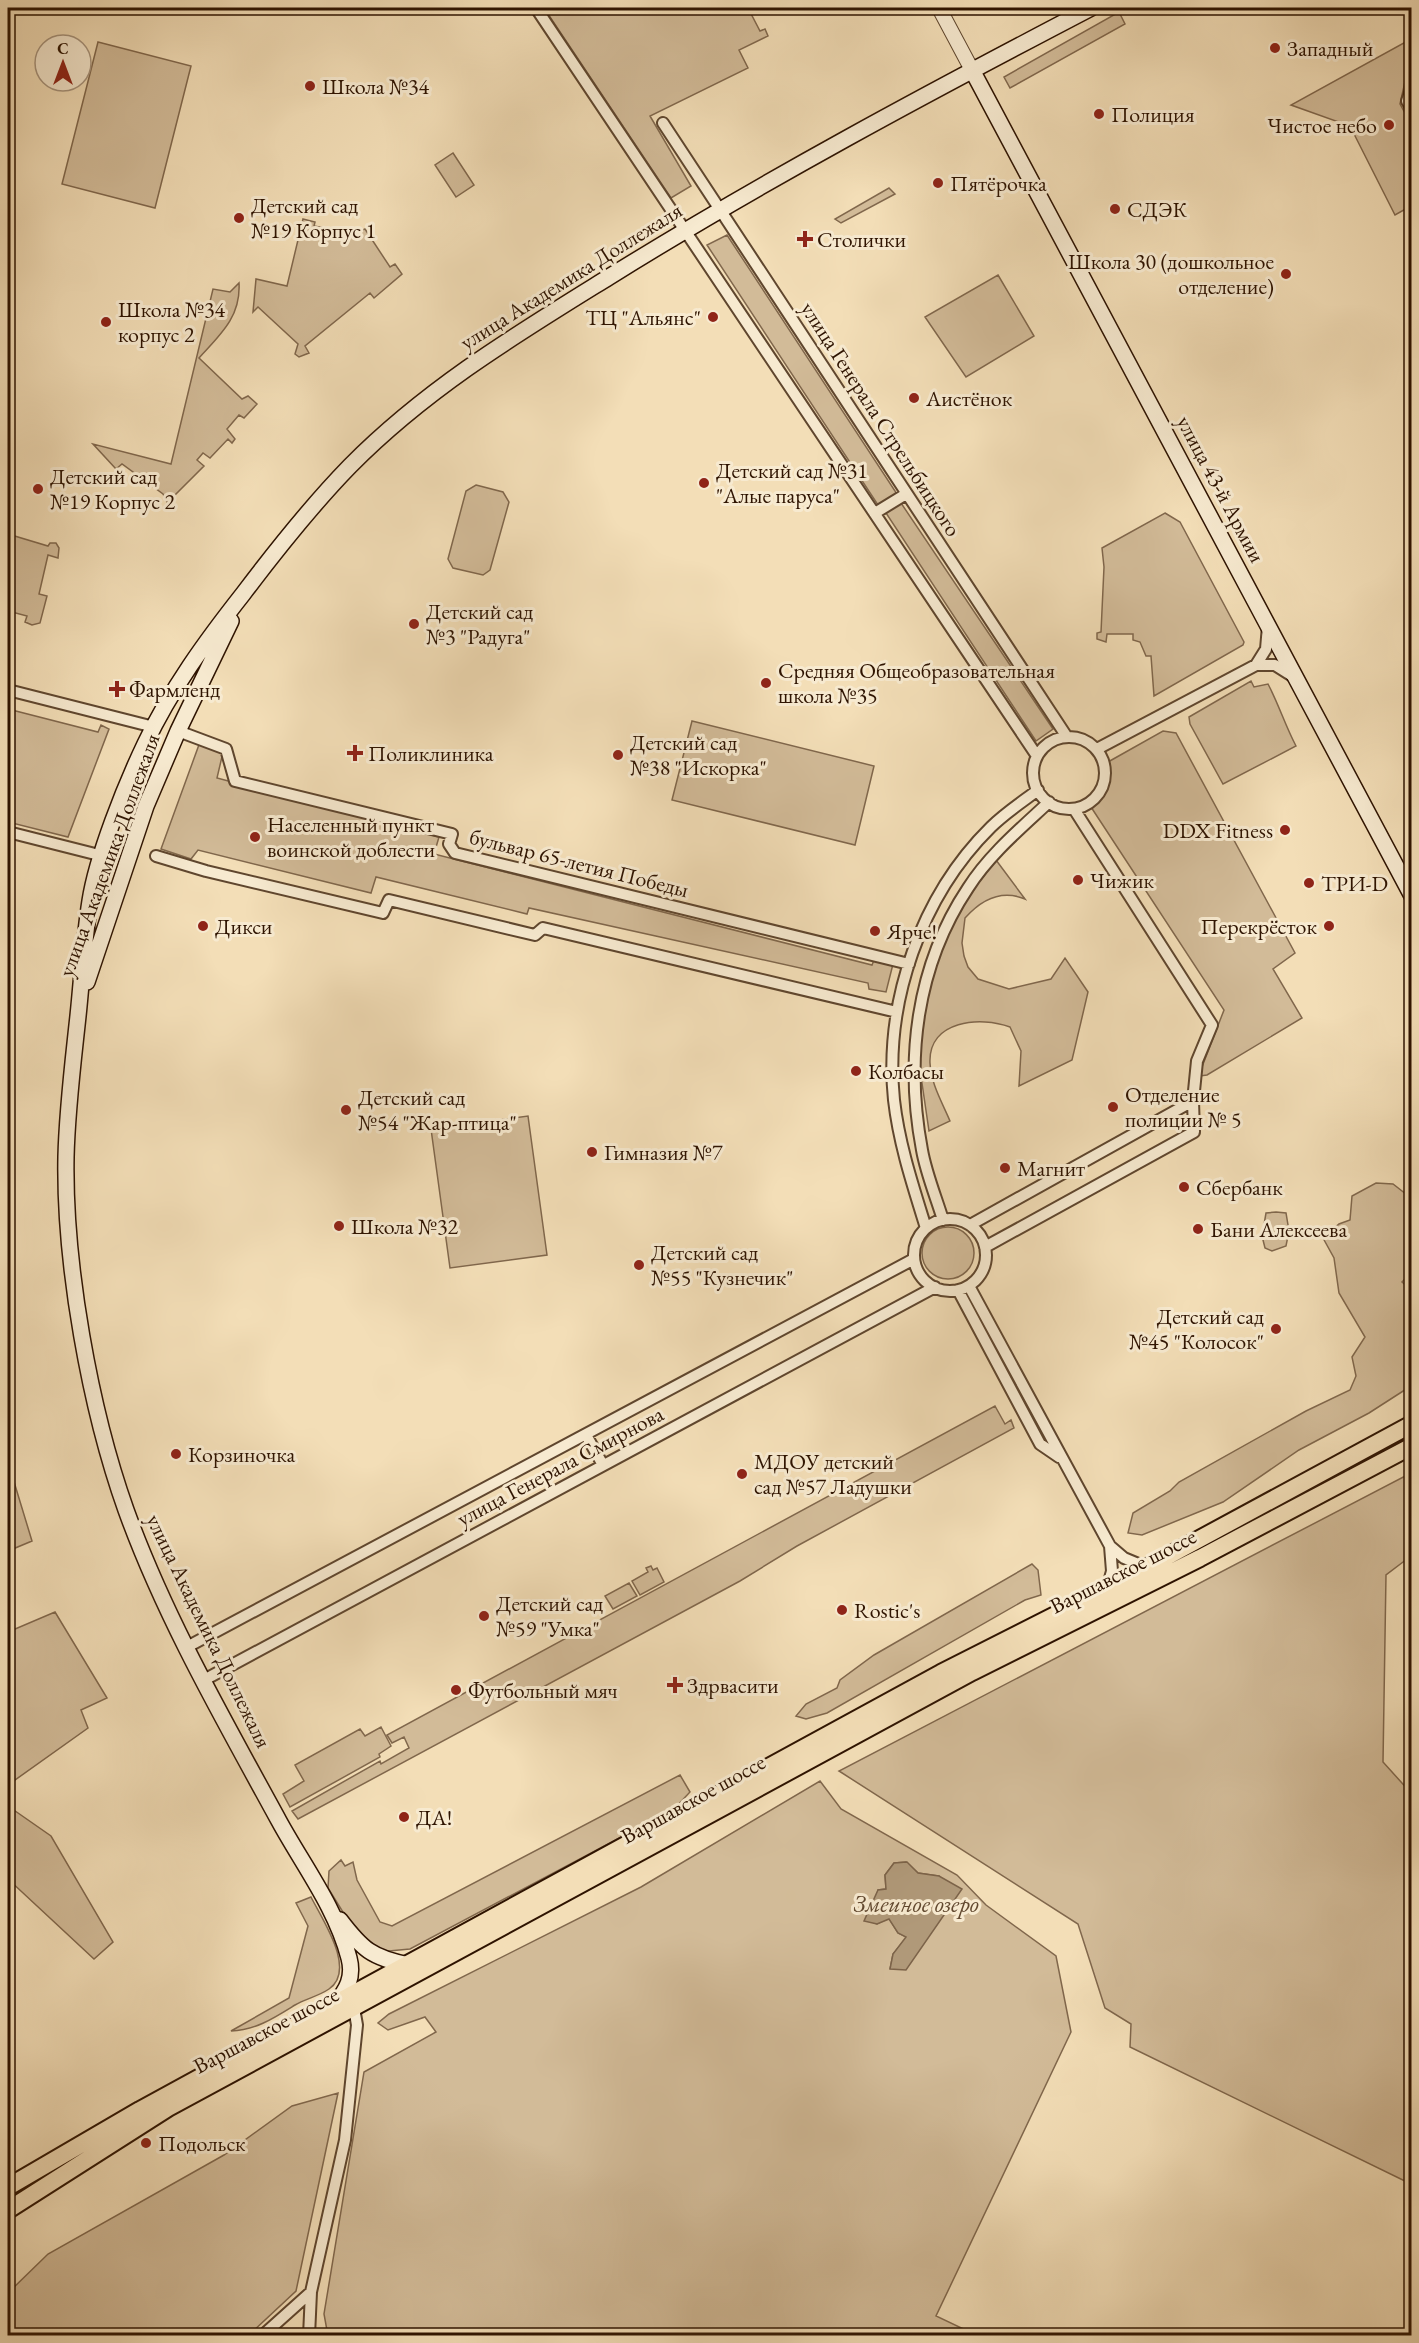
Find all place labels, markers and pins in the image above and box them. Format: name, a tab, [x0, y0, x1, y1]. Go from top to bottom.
place label: Западный	[1287, 34, 1374, 63]
marker: Западный	[1268, 41, 1282, 55]
place label: Школа №34	[322, 72, 430, 101]
marker: Школа №34	[303, 79, 317, 93]
place label: Полиция	[1111, 100, 1195, 129]
marker: Полиция	[1092, 107, 1106, 121]
place label: Чистое небо	[1267, 111, 1377, 140]
marker: Чистое небо	[1382, 118, 1396, 132]
place label: Пятёрочка	[950, 169, 1047, 198]
marker: Пятёрочка	[931, 176, 945, 190]
place label: Детский сад №19 Корпус 1	[251, 191, 376, 245]
place label: СДЭК	[1127, 195, 1187, 224]
marker: СДЭК	[1108, 202, 1122, 216]
marker: Детский сад №19 Корпус 1	[232, 211, 246, 225]
place label: Столички	[817, 225, 907, 254]
marker: Столички	[798, 232, 812, 246]
place label: Школа 30 (дошкольное отделение)	[1068, 247, 1274, 301]
marker: Школа 30 (дошкольное отделение)	[1279, 267, 1293, 281]
place label: Школа №34 корпус 2	[118, 295, 226, 349]
place label: ТЦ "Альянс"	[585, 303, 701, 332]
marker: ТЦ "Альянс"	[706, 310, 720, 324]
marker: Школа №34 корпус 2	[99, 315, 113, 329]
place label: Аистёнок	[925, 384, 1013, 413]
marker: Аистёнок	[907, 391, 921, 405]
place label: Детский сад №31 "Алые паруса"	[716, 456, 868, 510]
place label: Детский сад №19 Корпус 2	[50, 462, 176, 516]
marker: Детский сад №31 "Алые паруса"	[697, 476, 711, 490]
marker: Детский сад №19 Корпус 2	[31, 482, 45, 496]
place label: Детский сад №3 "Радуга"	[426, 597, 533, 651]
marker: Детский сад №3 "Радуга"	[407, 617, 421, 631]
place label: Средняя Общеобразовательная школа №35	[778, 656, 1055, 710]
place label: Фармленд	[129, 675, 220, 704]
marker: Средняя Общеобразовательная школа №35	[759, 676, 773, 690]
marker: Фармленд	[110, 682, 124, 696]
place label: Детский сад №38 "Искорка"	[630, 728, 767, 782]
place label: Поликлиника	[368, 739, 494, 768]
marker: Поликлиника	[346, 744, 364, 762]
marker: Детский сад №38 "Искорка"	[611, 748, 625, 762]
place label: Населенный пункт воинской доблести	[267, 810, 436, 864]
place label: DDX Fitness	[1163, 816, 1273, 845]
marker: DDX Fitness	[1278, 823, 1292, 837]
marker: Населенный пункт воинской доблести	[248, 830, 262, 844]
place label: Чижик	[1090, 866, 1155, 895]
place label: ТРИ-D	[1321, 869, 1388, 898]
marker: Чижик	[1071, 873, 1085, 887]
marker: ТРИ-D	[1302, 876, 1316, 890]
place label: Дикси	[215, 912, 273, 941]
place label: Перекрёсток	[1201, 912, 1317, 941]
place label: Ярче!	[886, 917, 937, 946]
marker: Дикси	[196, 919, 210, 933]
marker: Перекрёсток	[1322, 919, 1336, 933]
marker: Ярче!	[868, 924, 882, 938]
place label: Колбасы	[868, 1057, 944, 1086]
marker: Колбасы	[849, 1064, 863, 1078]
place label: Отделение полиции № 5	[1125, 1080, 1242, 1134]
place label: Детский сад №54 "Жар-птица"	[358, 1083, 517, 1137]
marker: Отделение полиции № 5	[1106, 1100, 1120, 1114]
marker: Детский сад №54 "Жар-птица"	[339, 1103, 353, 1117]
place label: Гимназия №7	[604, 1138, 723, 1167]
marker: Гимназия №7	[585, 1145, 599, 1159]
place label: Магнит	[1017, 1154, 1085, 1183]
marker: Магнит	[998, 1161, 1012, 1175]
place label: Сбербанк	[1196, 1173, 1283, 1202]
marker: Сбербанк	[1177, 1180, 1191, 1194]
place label: Школа №32	[351, 1212, 459, 1241]
place label: Бани Алексеева	[1210, 1215, 1347, 1244]
marker: Школа №32	[332, 1219, 346, 1233]
marker: Бани Алексеева	[1191, 1222, 1205, 1236]
place label: Детский сад №55 "Кузнечик"	[651, 1238, 794, 1292]
marker: Детский сад №55 "Кузнечик"	[632, 1258, 646, 1272]
place label: Детский сад №45 "Колосок"	[1129, 1302, 1264, 1356]
marker: Детский сад №45 "Колосок"	[1269, 1322, 1283, 1336]
place label: Корзиночка	[188, 1440, 295, 1469]
marker: Корзиночка	[169, 1447, 183, 1461]
place label: МДОУ детский сад №57 Ладушки	[754, 1447, 912, 1501]
marker: МДОУ детский сад №57 Ладушки	[735, 1467, 749, 1481]
place label: Детский сад №59 "Умка"	[496, 1589, 603, 1643]
place label: Rostic's	[854, 1596, 920, 1625]
marker: Rostic's	[835, 1603, 849, 1617]
marker: Детский сад №59 "Умка"	[477, 1609, 491, 1623]
place label: Здрвасити	[687, 1671, 779, 1700]
place label: Футбольный мяч	[468, 1676, 618, 1705]
marker: Здрвасити	[668, 1678, 682, 1692]
marker: Футбольный мяч	[449, 1683, 463, 1697]
place label: ДА!	[416, 1803, 452, 1832]
marker: ДА!	[397, 1810, 411, 1824]
place label: Подольск	[158, 2129, 246, 2158]
marker: Подольск	[139, 2136, 153, 2150]

